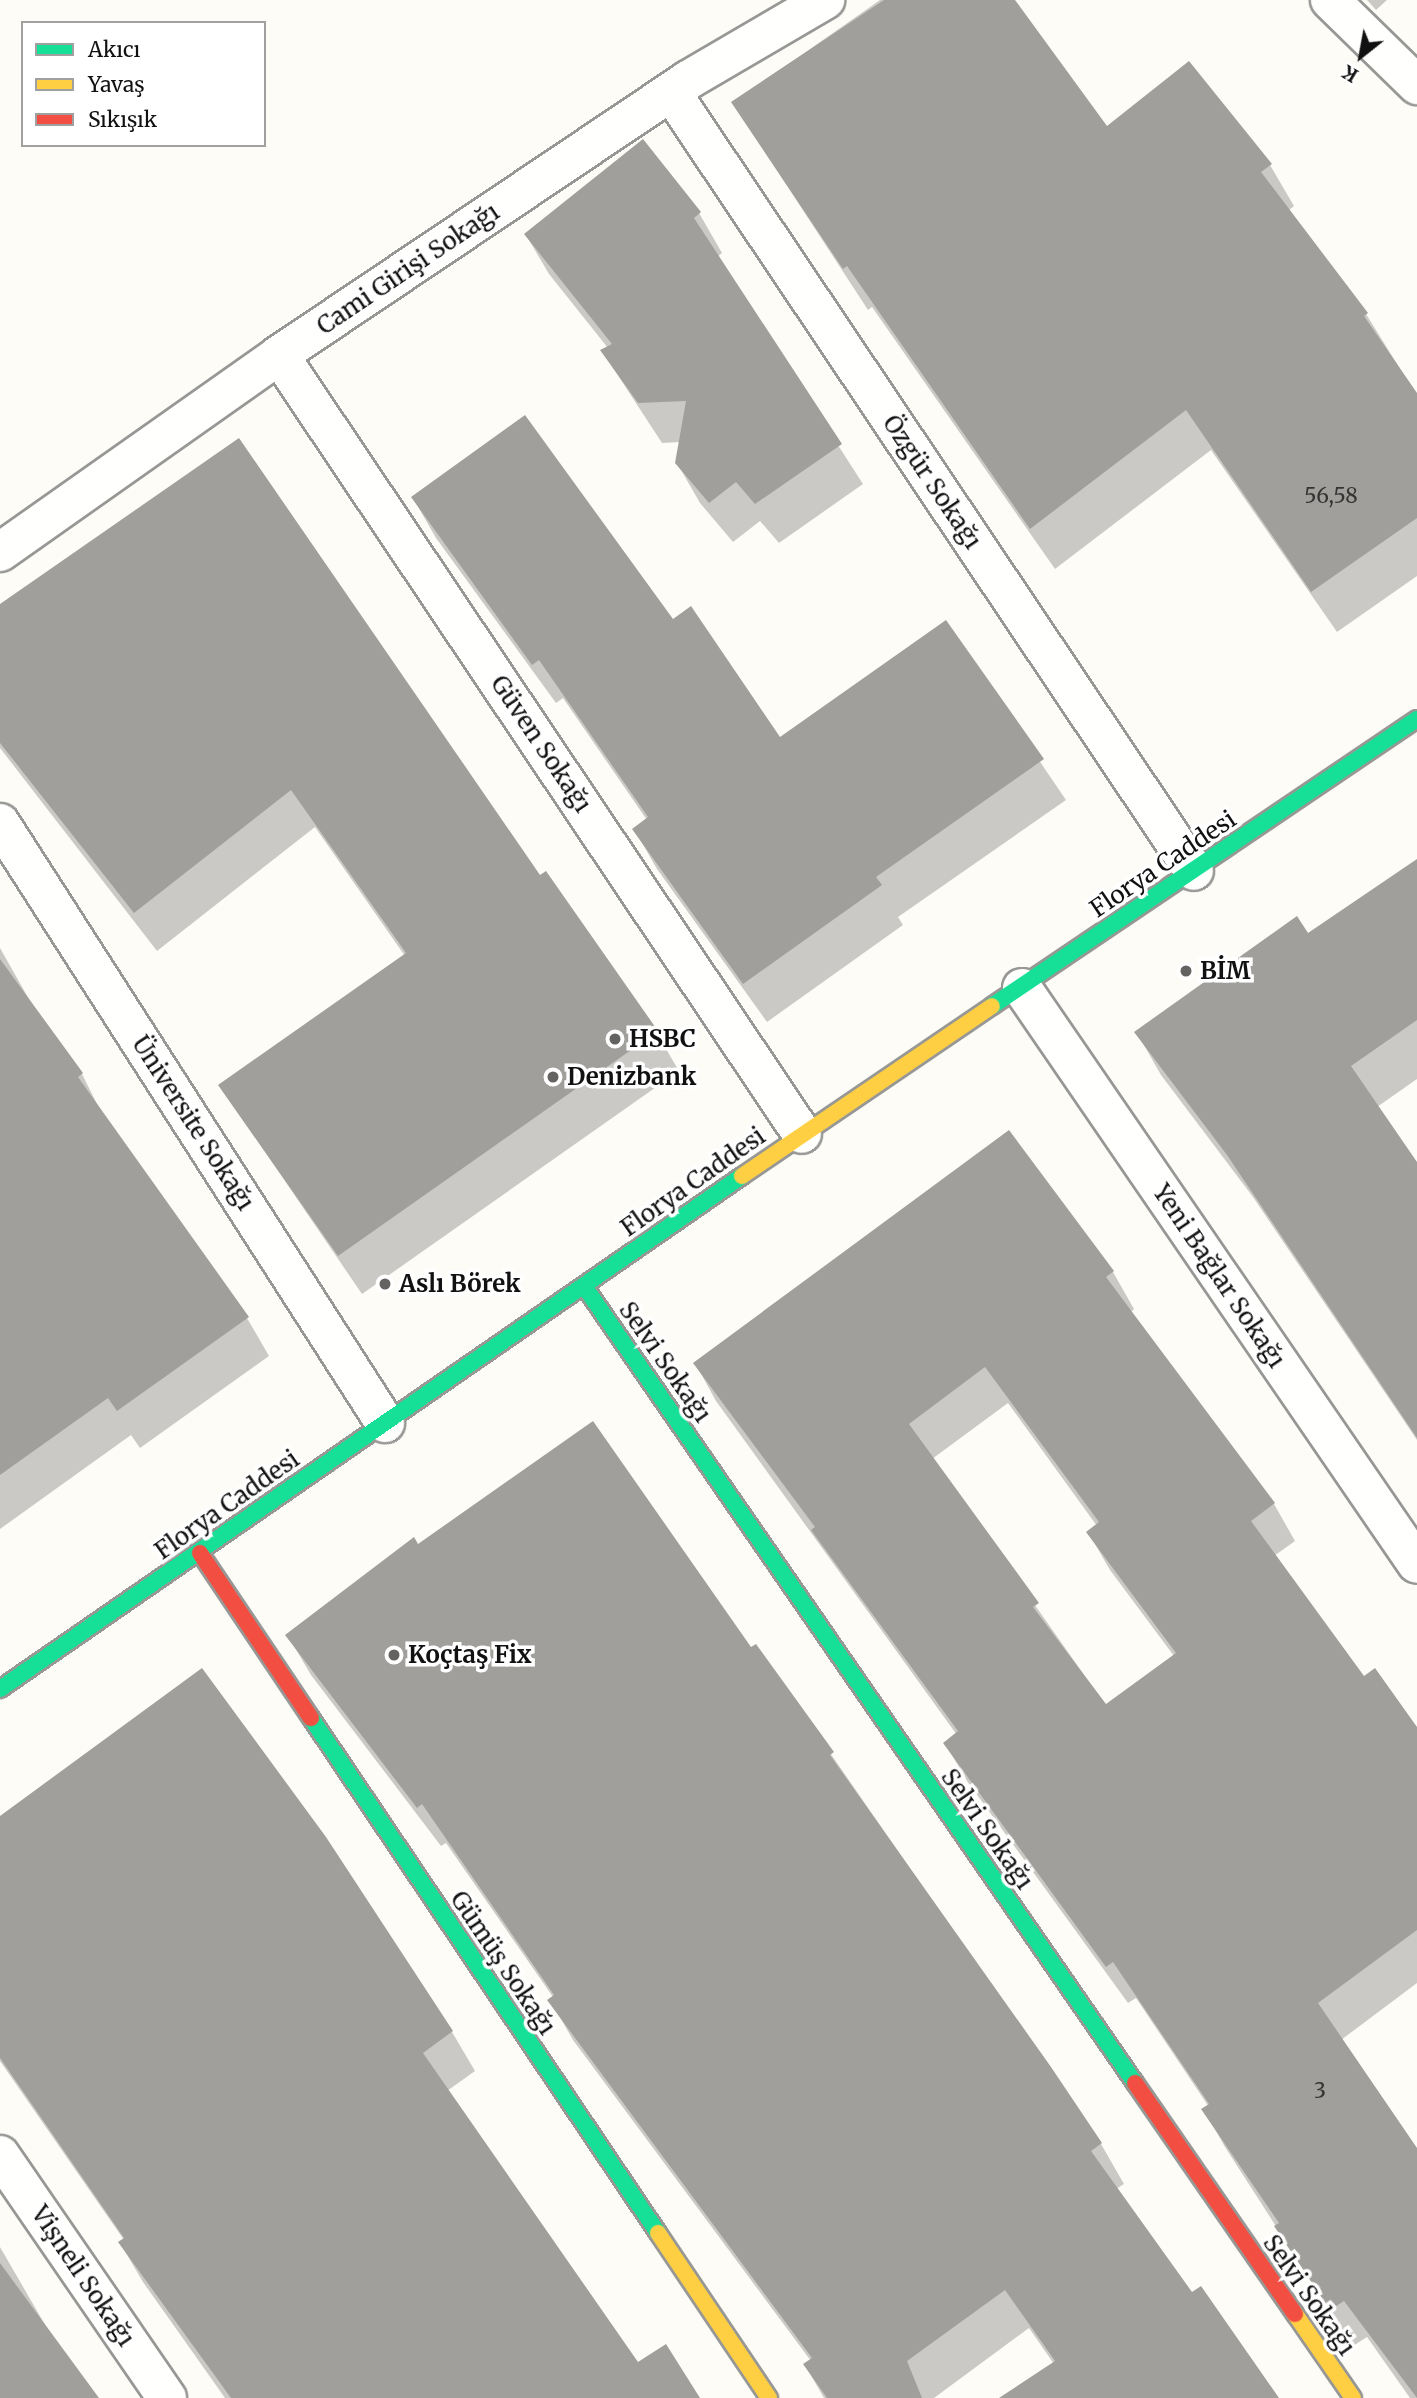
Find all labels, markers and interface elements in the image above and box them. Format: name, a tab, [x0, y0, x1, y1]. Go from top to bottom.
legend	[21, 21, 266, 147]
north arrow	[1326, 21, 1396, 91]
text: Akıcı	[88, 36, 140, 63]
text: K	[1338, 60, 1362, 88]
text: Yavaş	[88, 71, 145, 98]
text: Sıkışık	[88, 106, 157, 133]
street label: Cami Girişi Sokağı	[311, 197, 505, 341]
street label: Özgür Sokağı	[877, 410, 987, 554]
house number: 56,58	[1304, 483, 1358, 509]
street label: Güven Sokağı	[485, 670, 597, 818]
street label: Florya Caddesi	[1085, 805, 1241, 923]
place label: BİM	[1200, 957, 1250, 985]
marker: BİM	[1178, 963, 1194, 979]
place label: HSBC	[629, 1025, 696, 1053]
street label: Üniversite Sokağı	[126, 1030, 260, 1216]
marker: HSBC	[607, 1031, 623, 1047]
place label: Denizbank	[567, 1063, 696, 1091]
marker: Denizbank	[545, 1069, 561, 1085]
street label: Florya Caddesi	[615, 1122, 771, 1242]
street label: Yeni Bağlar Sokağı	[1147, 1179, 1291, 1373]
place label: Aslı Börek	[399, 1270, 521, 1298]
marker: Aslı Börek	[377, 1276, 393, 1292]
street label: Selvi Sokağı	[613, 1296, 717, 1428]
street label: Florya Caddesi	[149, 1445, 305, 1565]
place label: Koçtaş Fix	[408, 1641, 532, 1669]
marker: Koçtaş Fix	[386, 1647, 402, 1663]
street label: Selvi Sokağı	[935, 1763, 1039, 1895]
street label: Gümüş Sokağı	[444, 1886, 562, 2040]
house number: 3	[1314, 2078, 1326, 2104]
street label: Vişneli Sokağı	[25, 2200, 141, 2352]
street label: Selvi Sokağı	[1257, 2229, 1361, 2361]

